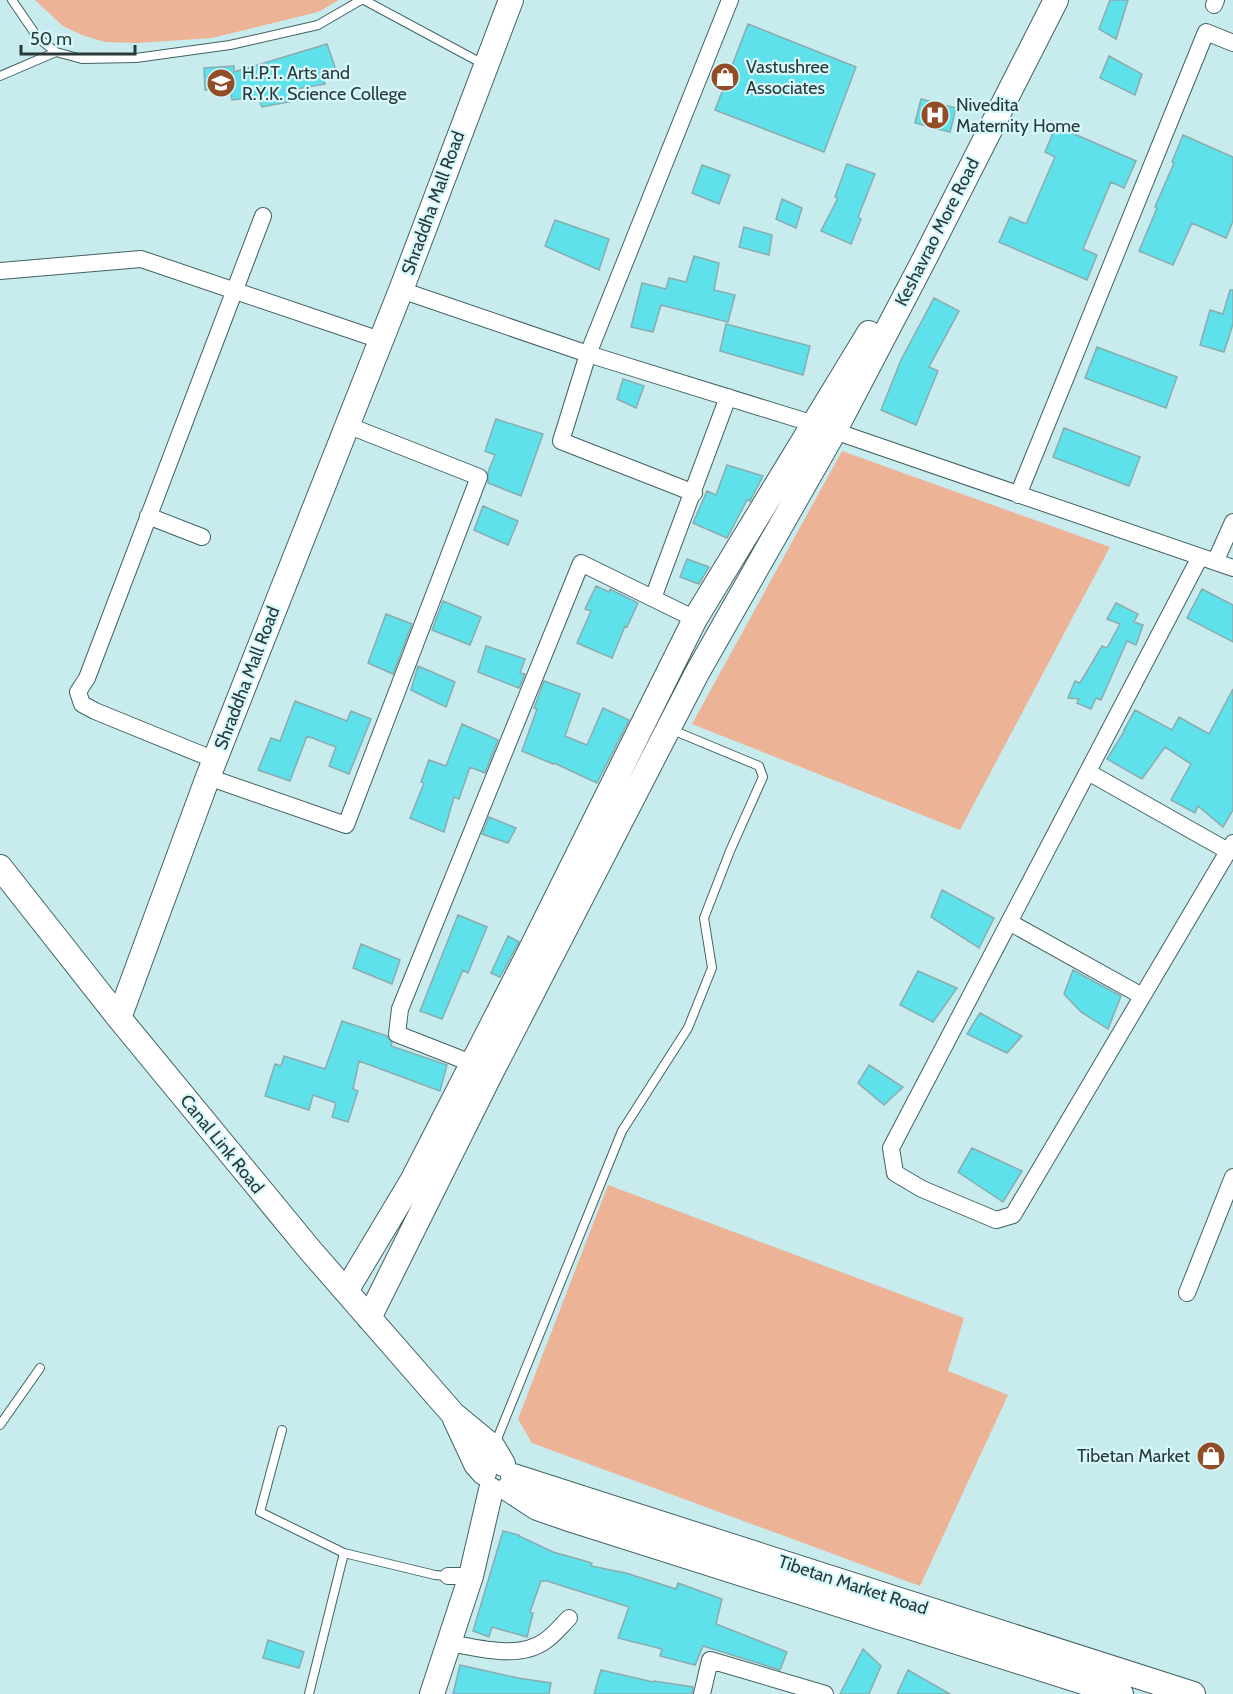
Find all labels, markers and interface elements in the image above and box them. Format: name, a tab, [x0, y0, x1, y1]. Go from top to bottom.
scale bar	[21, 18, 135, 56]
text: 50 m	[30, 28, 72, 50]
place label: Vastushree Associates	[746, 56, 829, 99]
shop icon: Vastushree Associates	[709, 61, 741, 93]
place label: H.P.T. Arts and R.Y.K. Science College	[242, 62, 407, 105]
school or university icon: H.P.T. Arts and R.Y.K. Science College	[205, 67, 237, 99]
place label: Nivedita Maternity Home	[956, 94, 1080, 137]
hospital icon: Nivedita Maternity Home	[919, 99, 951, 131]
street label: Shraddha Mall Road	[397, 128, 469, 278]
street label: Keshavrao More Road	[890, 154, 984, 310]
street label: Shraddha Mall Road	[210, 603, 284, 753]
street label: Canal Link Road	[175, 1090, 269, 1198]
shop icon: Tibetan Market	[1195, 1440, 1227, 1472]
place label: Tibetan Market	[1077, 1445, 1190, 1467]
street label: Tibetan Market Road	[775, 1550, 931, 1620]

